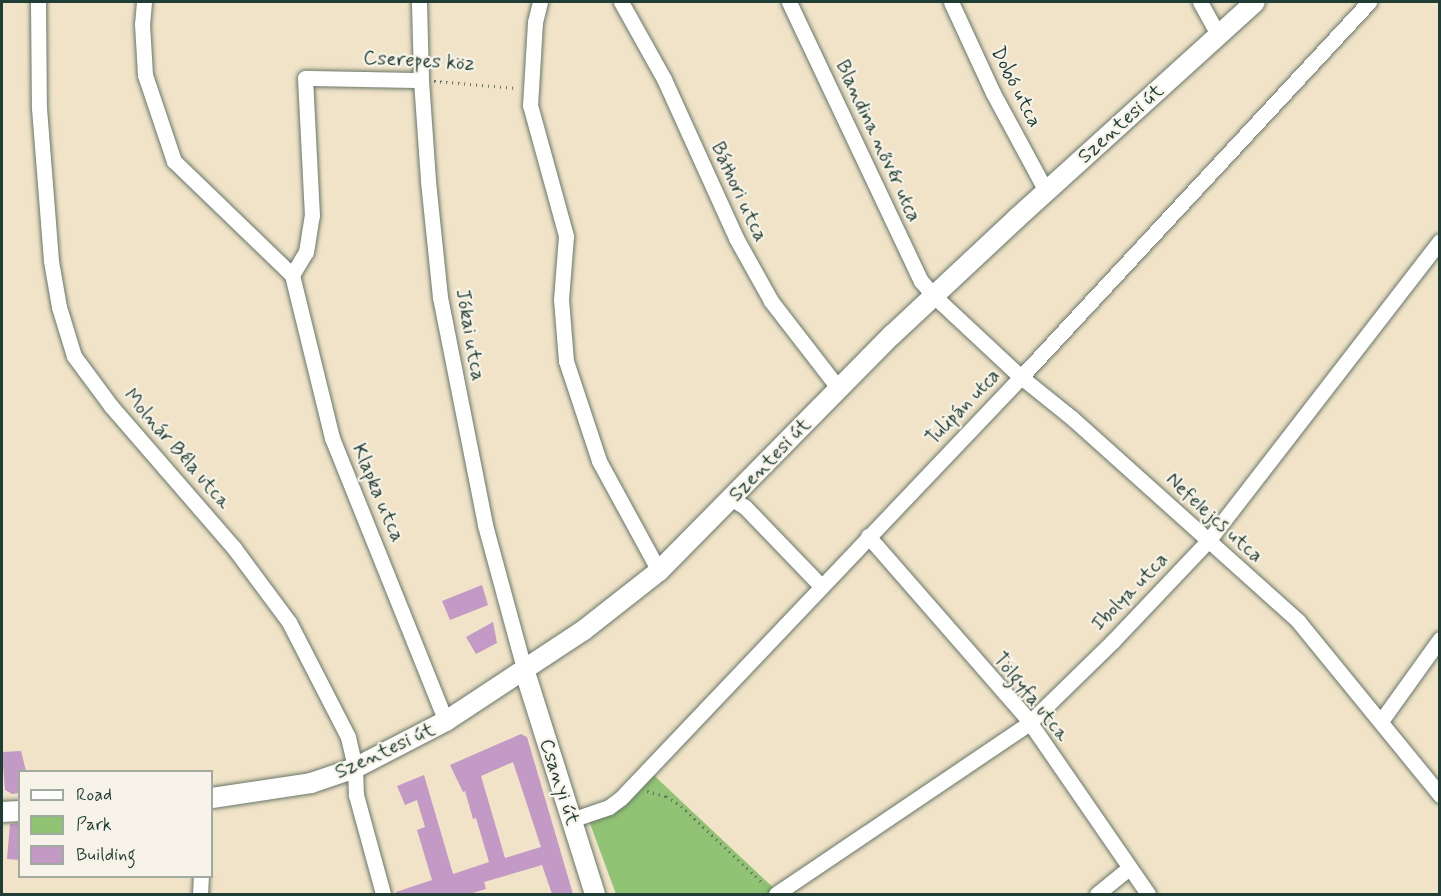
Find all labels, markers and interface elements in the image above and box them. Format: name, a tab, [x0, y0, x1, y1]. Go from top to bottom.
street label: Dobó utca	[985, 43, 1047, 131]
street label: Cserepes köz	[363, 46, 475, 76]
street label: Blandina nővér utca	[830, 56, 926, 226]
street label: Szentesi út	[1073, 79, 1169, 169]
street label: Báthori utca	[706, 139, 772, 245]
street label: Jókai utca	[450, 288, 490, 382]
street label: Tulipán utca	[919, 362, 1007, 452]
street label: Molnár Béla utca	[118, 384, 236, 514]
street label: Szentesi út	[724, 413, 816, 507]
street label: Klapka utca	[347, 441, 409, 545]
street label: Nefelejcs utca	[1160, 468, 1268, 568]
street label: Ibolya utca	[1087, 548, 1173, 636]
street label: Tölgyfa utca	[988, 648, 1074, 746]
street label: Szentesi út	[331, 717, 439, 785]
street label: Csanyi út	[534, 736, 584, 828]
legend	[18, 770, 213, 878]
text: Road	[76, 783, 112, 807]
text: Park	[76, 813, 112, 837]
text: Building	[76, 843, 136, 867]

